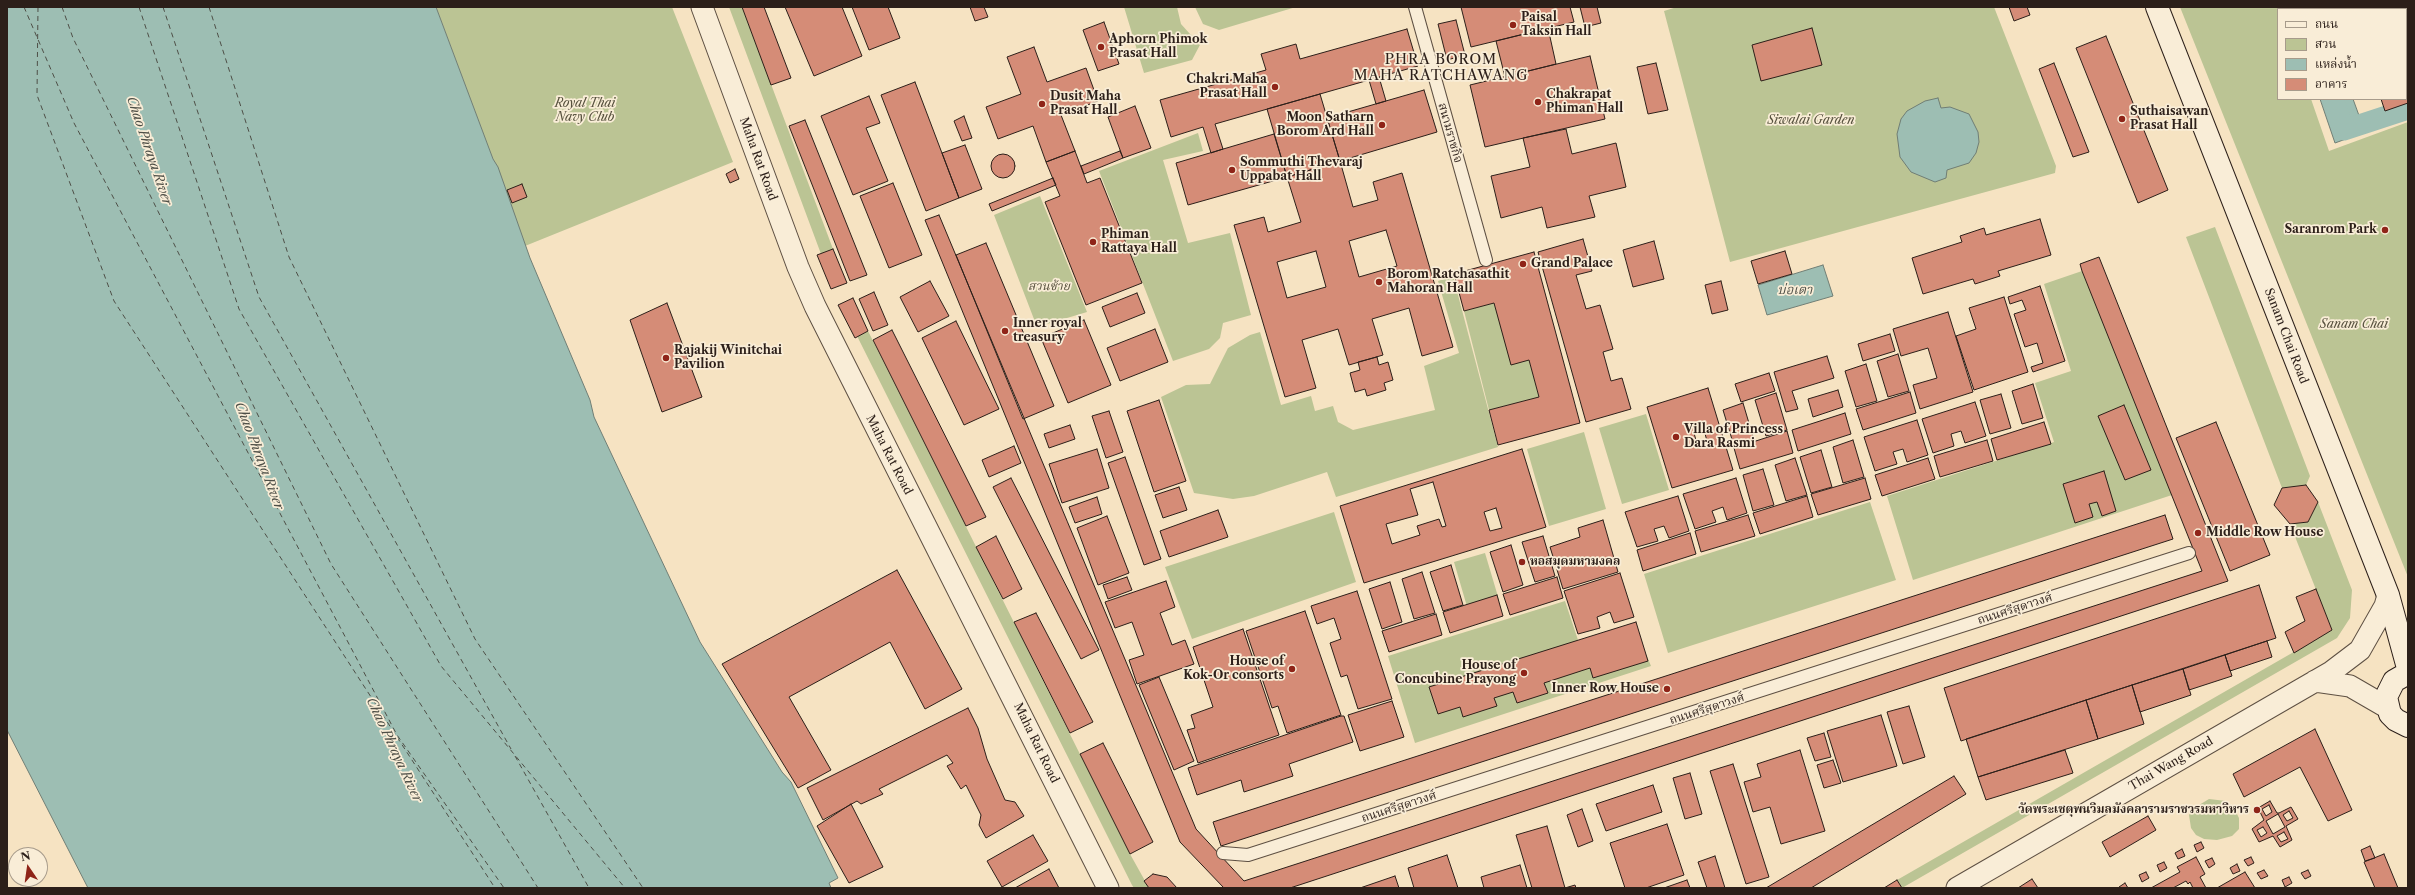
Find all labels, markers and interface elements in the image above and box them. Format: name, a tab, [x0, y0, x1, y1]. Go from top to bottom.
legend	[2277, 8, 2407, 100]
place label: Paisal Taksin Hall	[1521, 11, 1591, 39]
text: ถนน	[2315, 16, 2338, 31]
marker: Paisal Taksin Hall	[1508, 20, 1518, 30]
place label: Aphorn Phimok Prasat Hall	[1109, 33, 1207, 61]
text: สวน	[2315, 36, 2336, 51]
marker: Aphorn Phimok Prasat Hall	[1096, 42, 1106, 52]
district label: PHRA BOROM MAHA RATCHAWANG	[1353, 52, 1529, 84]
text: แหล่งน้ำ	[2315, 56, 2357, 71]
place label: Chakri Maha Prasat Hall	[1186, 73, 1267, 101]
text: อาคาร	[2315, 76, 2347, 91]
marker: Chakri Maha Prasat Hall	[1270, 82, 1280, 92]
place label: Chakrapat Phiman Hall	[1546, 88, 1623, 116]
place label: Dusit Maha Prasat Hall	[1050, 90, 1121, 118]
water label: Chao Phraya River	[123, 95, 175, 207]
park label: Royal Thai Navy Club	[555, 97, 615, 125]
marker: Chakrapat Phiman Hall	[1533, 97, 1543, 107]
marker: Dusit Maha Prasat Hall	[1037, 99, 1047, 109]
street label: สนามราชกิจ	[1435, 101, 1465, 165]
place label: Suthaisawan Prasat Hall	[2130, 105, 2208, 133]
place label: Moon Satharn Borom Ard Hall	[1277, 111, 1374, 139]
park label: Siwalai Garden	[1767, 114, 1855, 128]
marker: Suthaisawan Prasat Hall	[2117, 114, 2127, 124]
street label: Maha Rat Road	[736, 115, 780, 203]
marker: Moon Satharn Borom Ard Hall	[1377, 120, 1387, 130]
place label: Sommuthi Thevaraj Uppabat Hall	[1240, 156, 1363, 184]
marker: Sommuthi Thevaraj Uppabat Hall	[1227, 165, 1237, 175]
place label: Saranrom Park	[2284, 223, 2377, 237]
marker: Saranrom Park	[2380, 225, 2390, 235]
place label: Phiman Rattaya Hall	[1101, 228, 1177, 256]
marker: Phiman Rattaya Hall	[1088, 237, 1098, 247]
place label: Grand Palace	[1531, 257, 1613, 271]
marker: Grand Palace	[1518, 259, 1528, 269]
place label: Borom Ratchasathit Mahoran Hall	[1387, 268, 1509, 296]
marker: Borom Ratchasathit Mahoran Hall	[1374, 277, 1384, 287]
park label: สวนซ้าย	[1028, 280, 1070, 294]
water label: บ่อเตา	[1778, 282, 1812, 298]
street label: Sanam Chai Road	[2261, 286, 2311, 386]
place label: Inner royal treasury	[1013, 317, 1082, 345]
park label: Sanam Chai	[2320, 318, 2388, 332]
marker: Inner royal treasury	[1000, 326, 1010, 336]
place label: Rajakij Winitchai Pavilion	[674, 344, 782, 372]
marker: Rajakij Winitchai Pavilion	[661, 353, 671, 363]
water label: Chao Phraya River	[231, 400, 287, 512]
street label: Maha Rat Road	[863, 413, 915, 497]
place label: Villa of Princess Dara Rasmi	[1684, 423, 1783, 451]
marker: Villa of Princess Dara Rasmi	[1671, 432, 1681, 442]
place label: Middle Row House	[2206, 526, 2323, 540]
marker: Middle Row House	[2193, 528, 2203, 538]
place label: หอสมุดมหามงคล	[1530, 555, 1620, 569]
marker: หอสมุดมหามงคล	[1517, 557, 1527, 567]
street label: ถนนศรีสุดาวงศ์	[1976, 590, 2054, 628]
place label: House of Kok-Or consorts	[1183, 655, 1284, 683]
place label: House of Concubine Prayong	[1395, 659, 1516, 687]
marker: House of Kok-Or consorts	[1287, 664, 1297, 674]
marker: House of Concubine Prayong	[1519, 668, 1529, 678]
place label: Inner Row House	[1552, 682, 1659, 696]
marker: Inner Row House	[1662, 684, 1672, 694]
street label: ถนนศรีสุดาวงศ์	[1668, 690, 1746, 728]
water label: Chao Phraya River	[363, 695, 425, 805]
street label: Maha Rat Road	[1010, 700, 1062, 786]
street label: Thai Wang Road	[2126, 734, 2216, 794]
street label: ถนนศรีสุดาวงศ์	[1360, 788, 1438, 826]
place label: วัดพระเชตุพนวิมลมังคลารามราชวรมหาวิหาร	[2018, 803, 2249, 817]
marker: วัดพระเชตุพนวิมลมังคลารามราชวรมหาวิหาร	[2252, 805, 2262, 815]
north arrow	[8, 847, 48, 887]
text: N	[19, 848, 32, 864]

